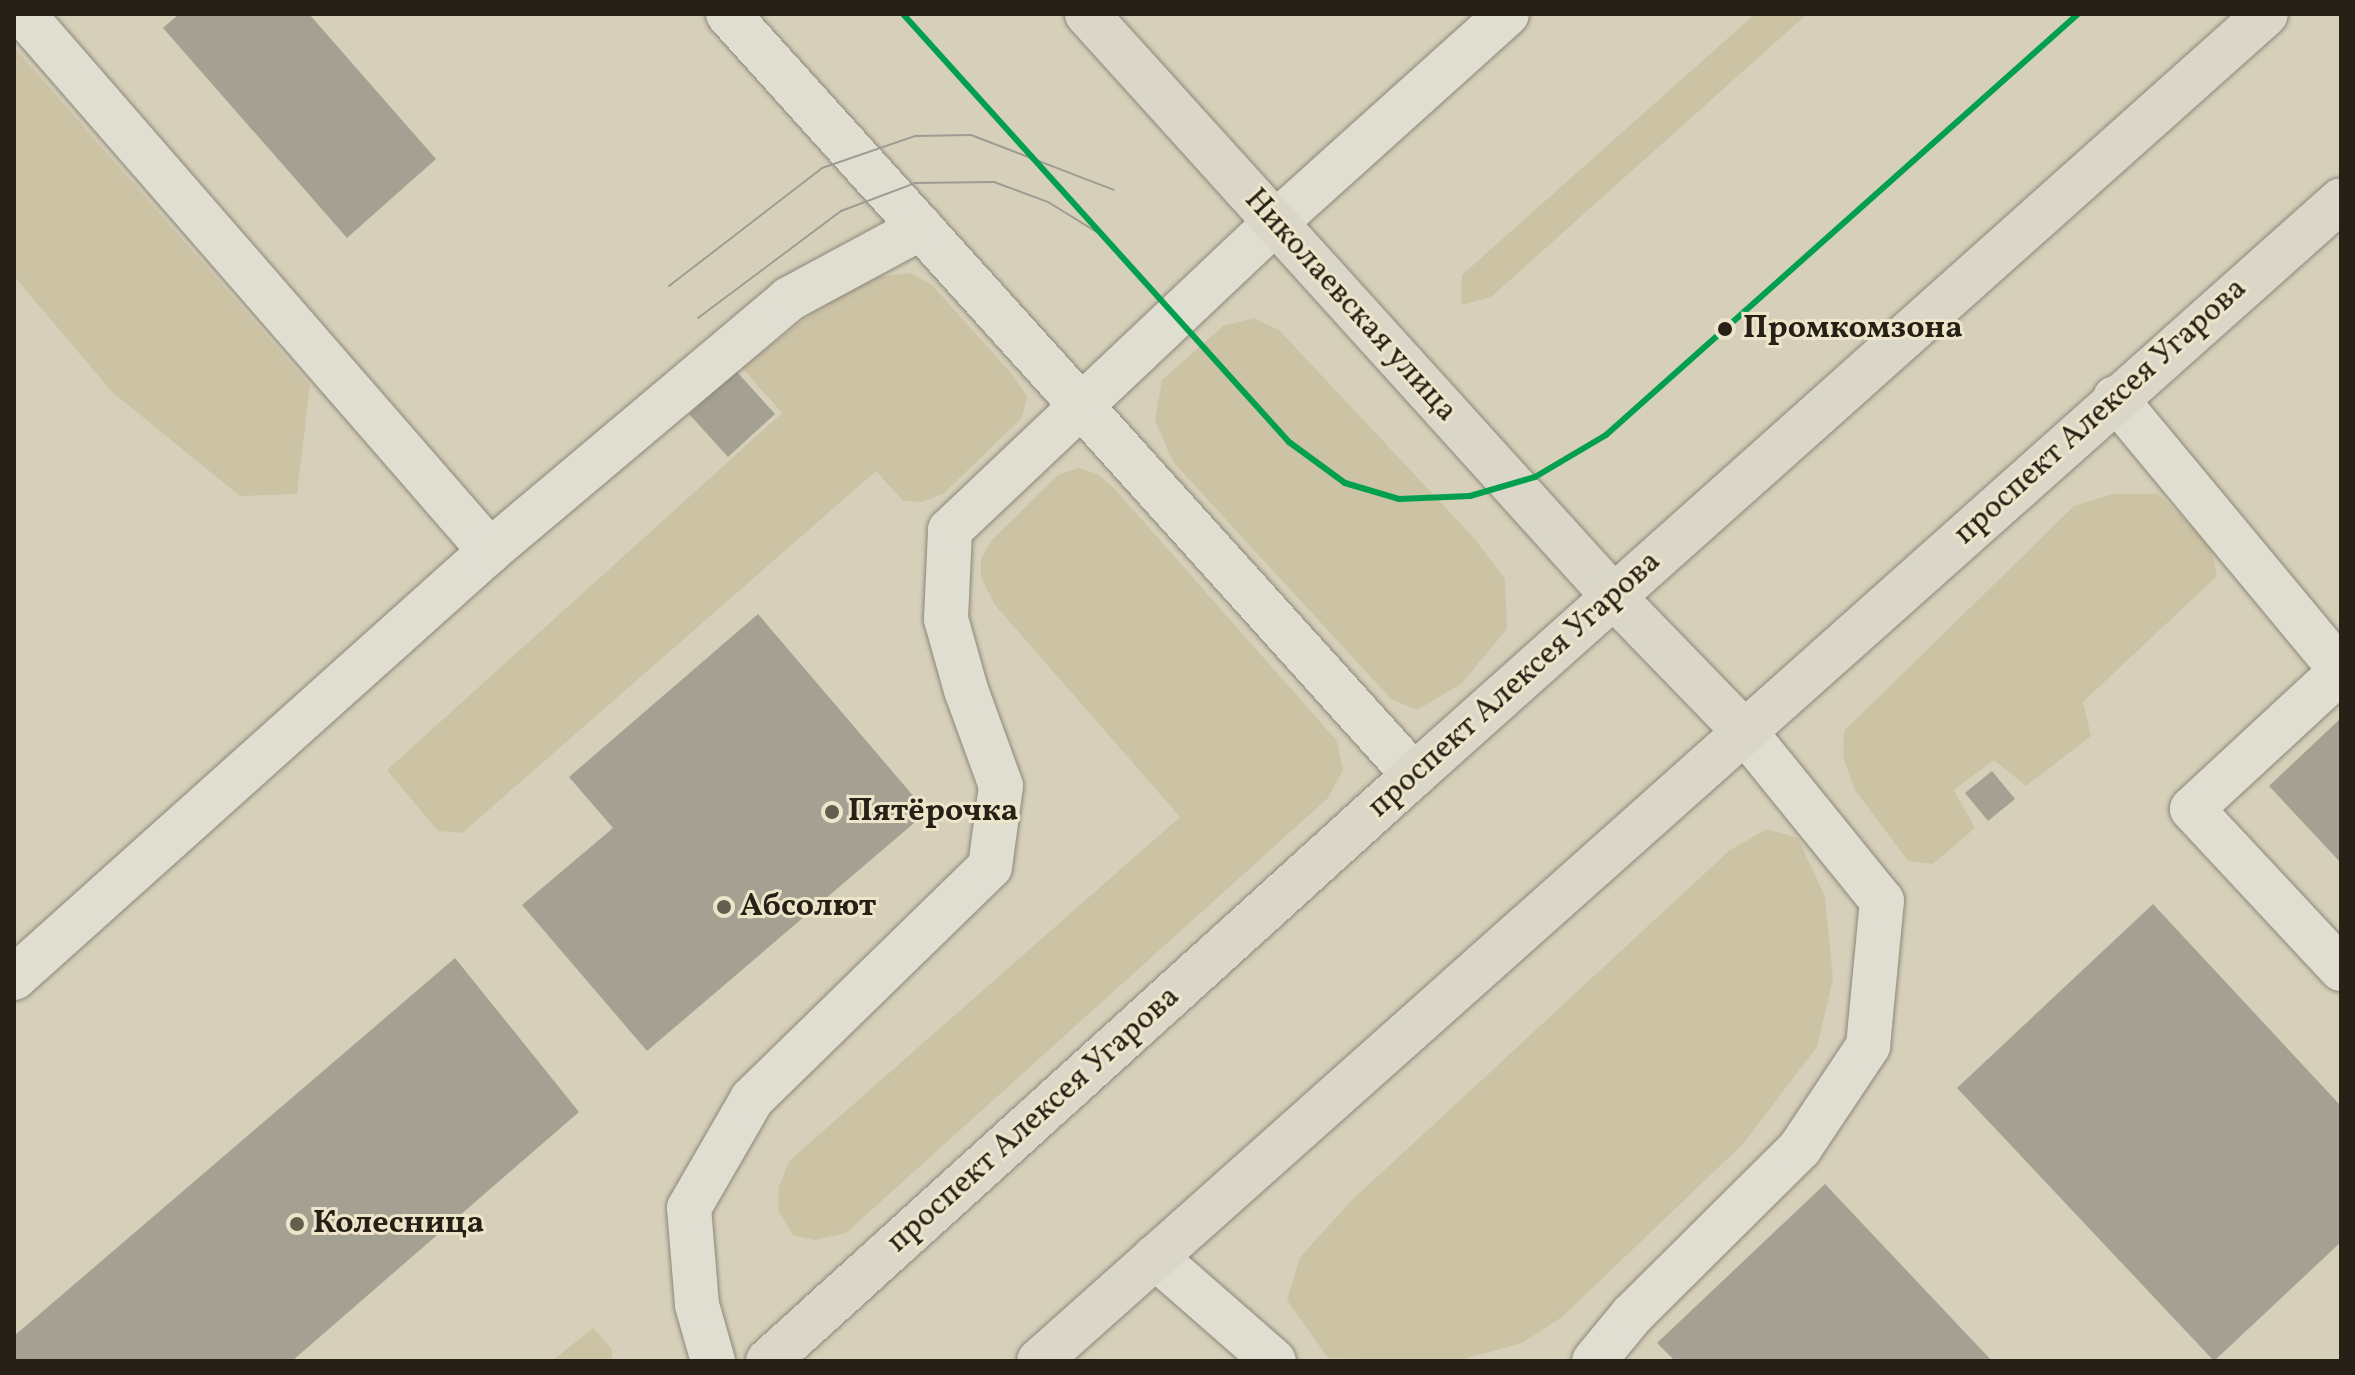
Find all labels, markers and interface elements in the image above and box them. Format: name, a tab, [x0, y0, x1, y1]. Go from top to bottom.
street label: Николаевская улица	[1235, 181, 1465, 431]
street label: проспект Алексея Угарова	[1947, 270, 2255, 554]
place label: Промкомзона	[1743, 310, 1963, 348]
marker: Промкомзона	[1714, 318, 1736, 340]
street label: проспект Алексея Угарова	[1361, 543, 1669, 827]
place label: Пятёрочка	[848, 793, 1018, 831]
marker: Пятёрочка	[823, 803, 841, 821]
place label: Абсолют	[740, 888, 877, 926]
marker: Абсолют	[715, 898, 733, 916]
street label: проспект Алексея Угарова	[880, 978, 1188, 1262]
place label: Колесница	[313, 1205, 484, 1243]
marker: Колесница	[288, 1215, 306, 1233]

